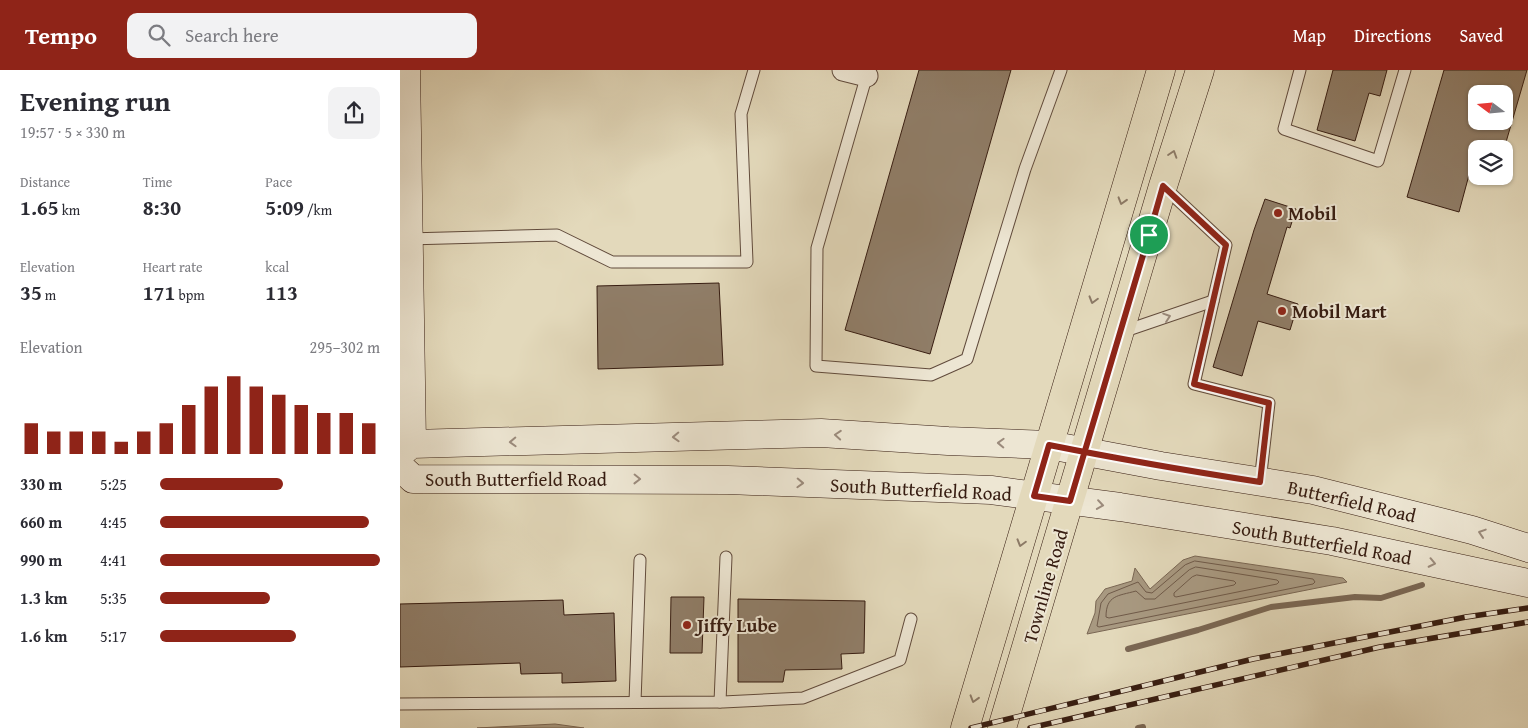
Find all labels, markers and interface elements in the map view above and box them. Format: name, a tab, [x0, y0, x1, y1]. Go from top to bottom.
search box	[127, 13, 477, 58]
text: Tempo	[25, 18, 97, 53]
icon: search	[145, 21, 173, 49]
text: Search here	[185, 21, 279, 49]
text: Map	[1293, 22, 1326, 49]
text: Directions	[1354, 22, 1431, 49]
text: Saved	[1459, 22, 1503, 49]
text: Evening run	[20, 80, 171, 121]
north arrow	[1468, 85, 1512, 130]
map controls	[1468, 85, 1513, 185]
button: share	[328, 87, 380, 139]
text: 19:57 · 5 × 330 m	[20, 120, 125, 144]
button: layers	[1468, 140, 1513, 185]
one-way arrow	[1168, 150, 1178, 159]
text: Distance	[20, 172, 70, 192]
text: Time	[143, 172, 172, 192]
text: Pace	[265, 172, 292, 192]
text: 1.65	[20, 192, 59, 223]
text: 8:30	[143, 192, 181, 223]
text: 5:09	[265, 192, 304, 223]
one-way arrow	[1118, 196, 1128, 204]
place label: Mobil	[1288, 199, 1337, 227]
text: km	[59, 200, 80, 220]
text: /km	[304, 200, 332, 220]
marker: Mobil	[1272, 207, 1284, 219]
pin	[1128, 214, 1170, 256]
icon: arrive	[1135, 221, 1163, 249]
text: Elevation	[20, 257, 75, 277]
text: Heart rate	[143, 257, 203, 277]
text: kcal	[265, 257, 289, 277]
text: 35	[20, 277, 42, 308]
text: 171	[143, 277, 175, 308]
text: 113	[265, 277, 298, 308]
text: m	[42, 285, 56, 305]
text: bpm	[175, 285, 205, 305]
one-way arrow	[1088, 295, 1098, 303]
place label: Mobil Mart	[1292, 297, 1388, 325]
marker: Mobil Mart	[1276, 305, 1288, 317]
one-way arrow	[1162, 313, 1170, 323]
text: Elevation	[20, 335, 83, 359]
text: 295–302 m	[310, 335, 380, 359]
one-way arrow	[834, 429, 842, 440]
one-way arrow	[672, 431, 680, 442]
one-way arrow	[509, 436, 517, 447]
one-way arrow	[996, 438, 1004, 449]
street label: South Butterfield Road	[425, 465, 608, 493]
street label: South Butterfield Road	[830, 470, 1013, 508]
text: 330 m	[20, 472, 62, 496]
text: 5:25	[100, 472, 127, 496]
street label: Butterfield Road	[1285, 473, 1420, 530]
one-way arrow	[634, 474, 641, 484]
one-way arrow	[796, 477, 804, 488]
one-way arrow	[1096, 499, 1104, 510]
text: 660 m	[20, 510, 62, 534]
text: 4:45	[100, 510, 127, 534]
street label: South Butterfield Road	[1230, 512, 1415, 572]
street label: Townline Road	[1015, 525, 1075, 646]
one-way arrow	[1478, 529, 1486, 539]
one-way arrow	[1016, 538, 1026, 546]
text: 990 m	[20, 548, 62, 572]
text: 4:41	[100, 548, 127, 572]
one-way arrow	[1428, 557, 1437, 568]
text: 1.3 km	[20, 586, 67, 610]
text: 5:35	[100, 586, 127, 610]
place label: Jiffy Lube	[694, 611, 777, 639]
marker: Jiffy Lube	[681, 619, 693, 631]
text: 1.6 km	[20, 624, 67, 648]
text: 5:17	[100, 624, 127, 648]
one-way arrow	[970, 694, 980, 702]

